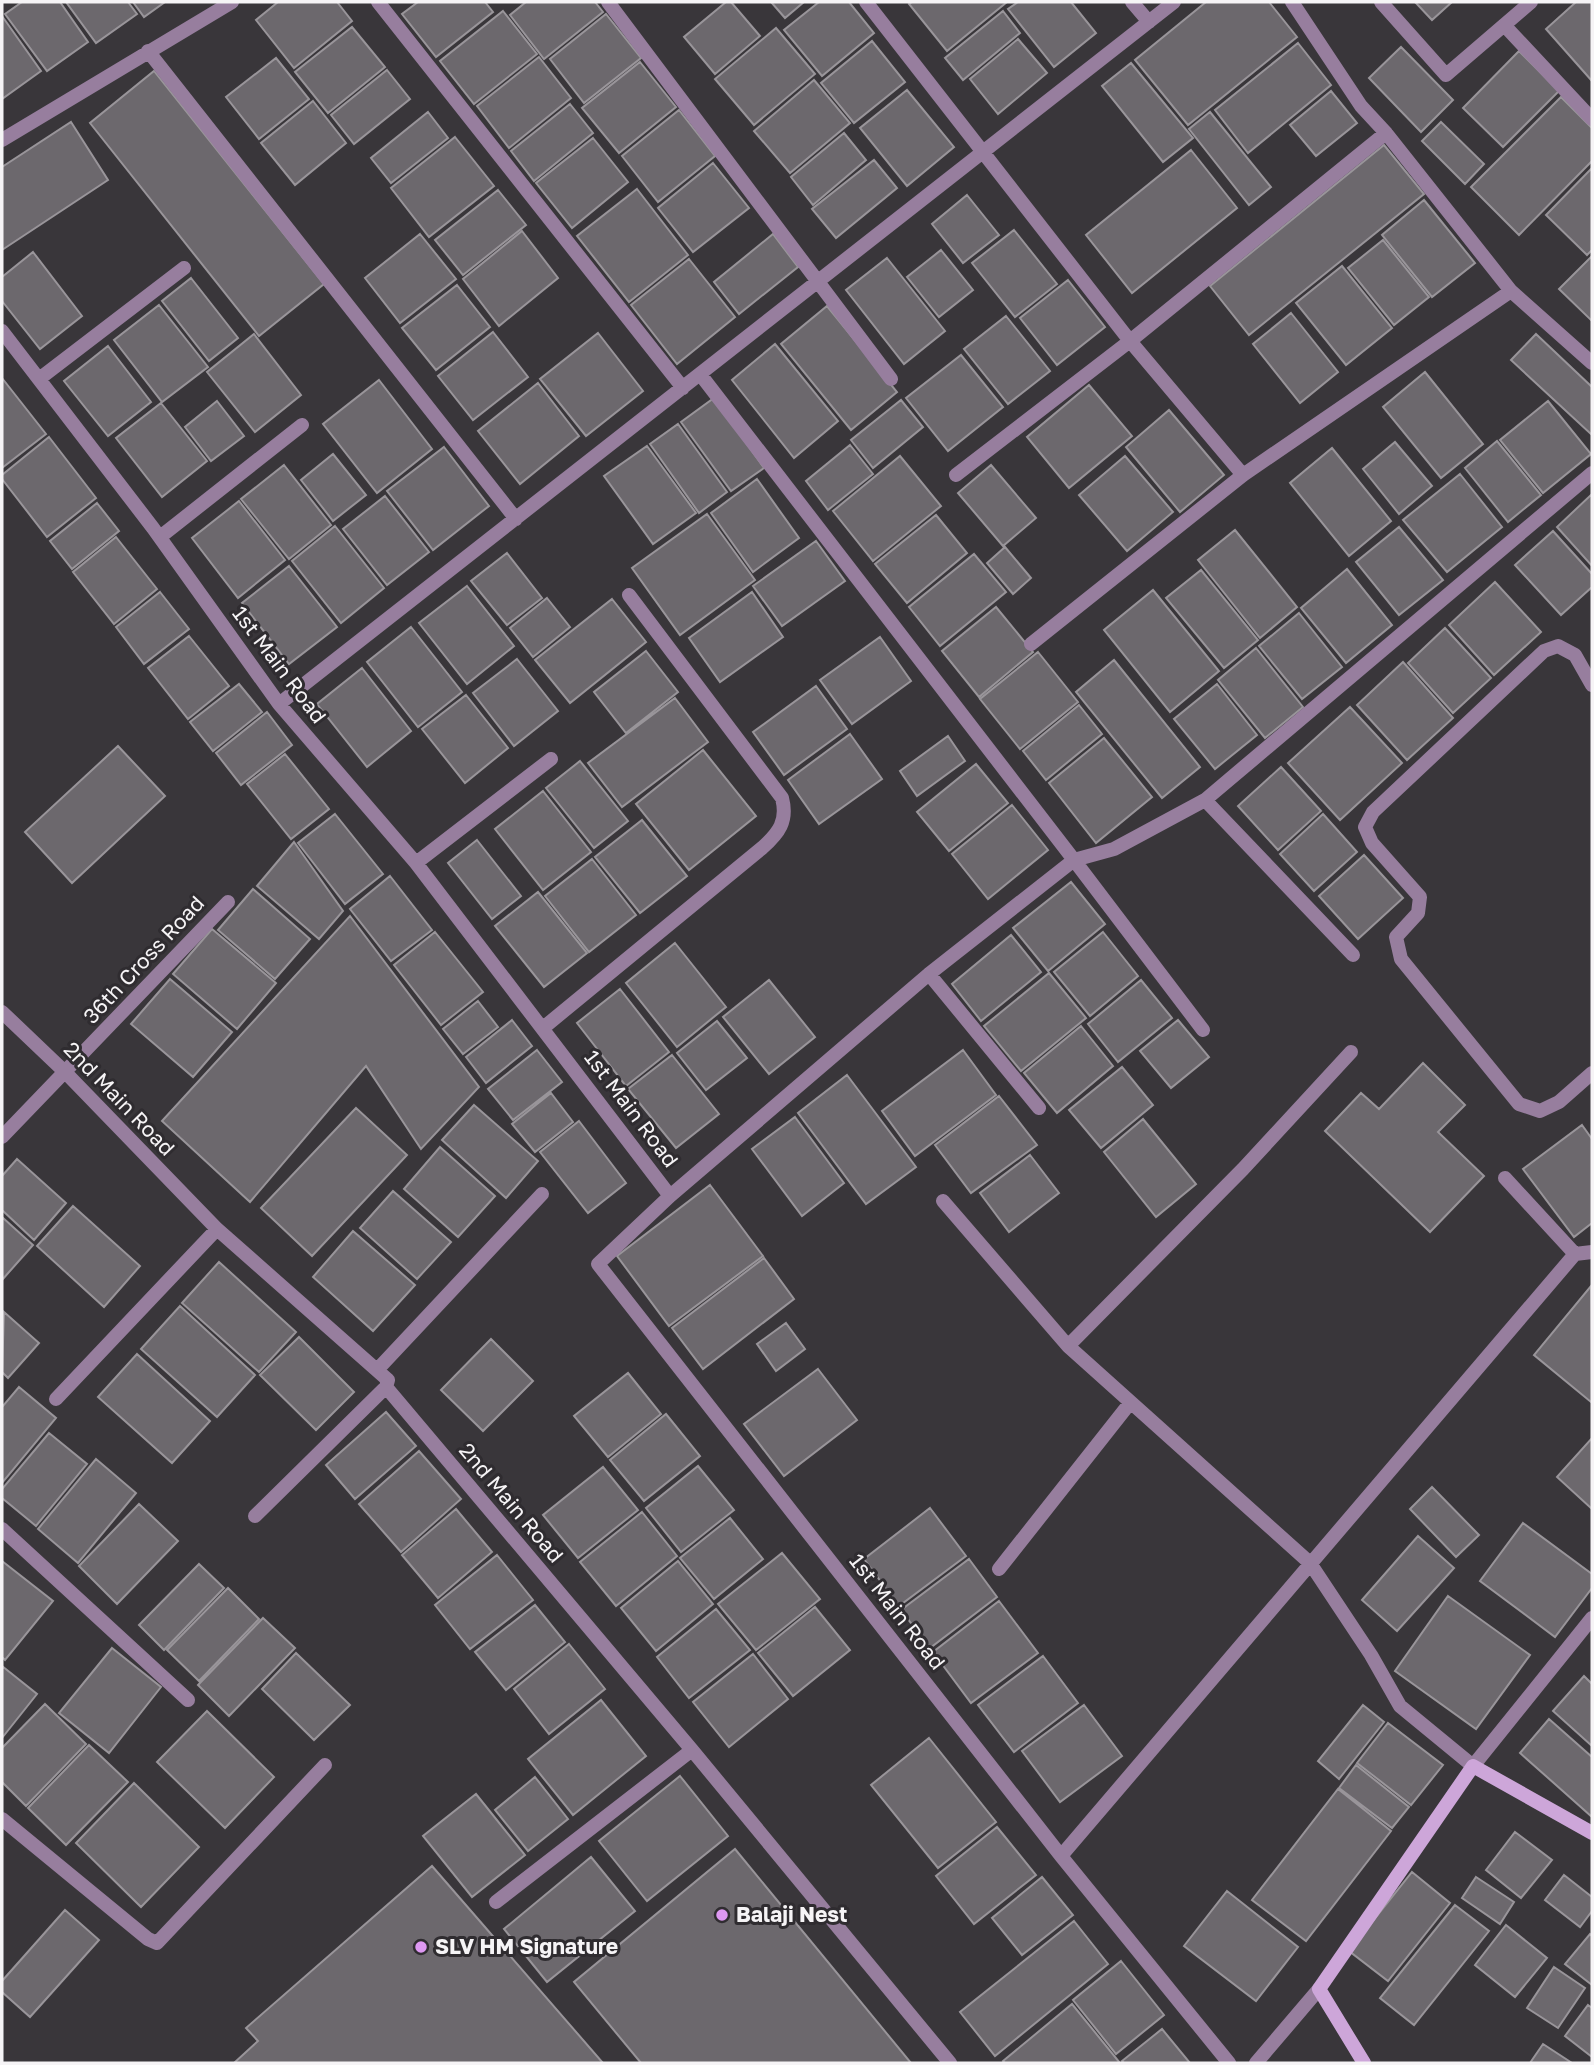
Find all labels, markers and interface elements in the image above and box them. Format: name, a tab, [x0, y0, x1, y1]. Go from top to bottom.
street label: 1st Main Road	[227, 601, 332, 728]
street label: 36th Cross Road	[77, 890, 209, 1029]
street label: 2nd Main Road	[59, 1036, 181, 1161]
street label: 1st Main Road	[579, 1045, 684, 1172]
street label: 2nd Main Road	[454, 1437, 569, 1568]
street label: 1st Main Road	[844, 1548, 951, 1675]
place label: Balaji Nest	[736, 1901, 847, 1927]
marker: Balaji Nest	[714, 1907, 730, 1923]
place label: SLV HM Signature	[435, 1933, 618, 1959]
marker: SLV HM Signature	[413, 1939, 429, 1955]

